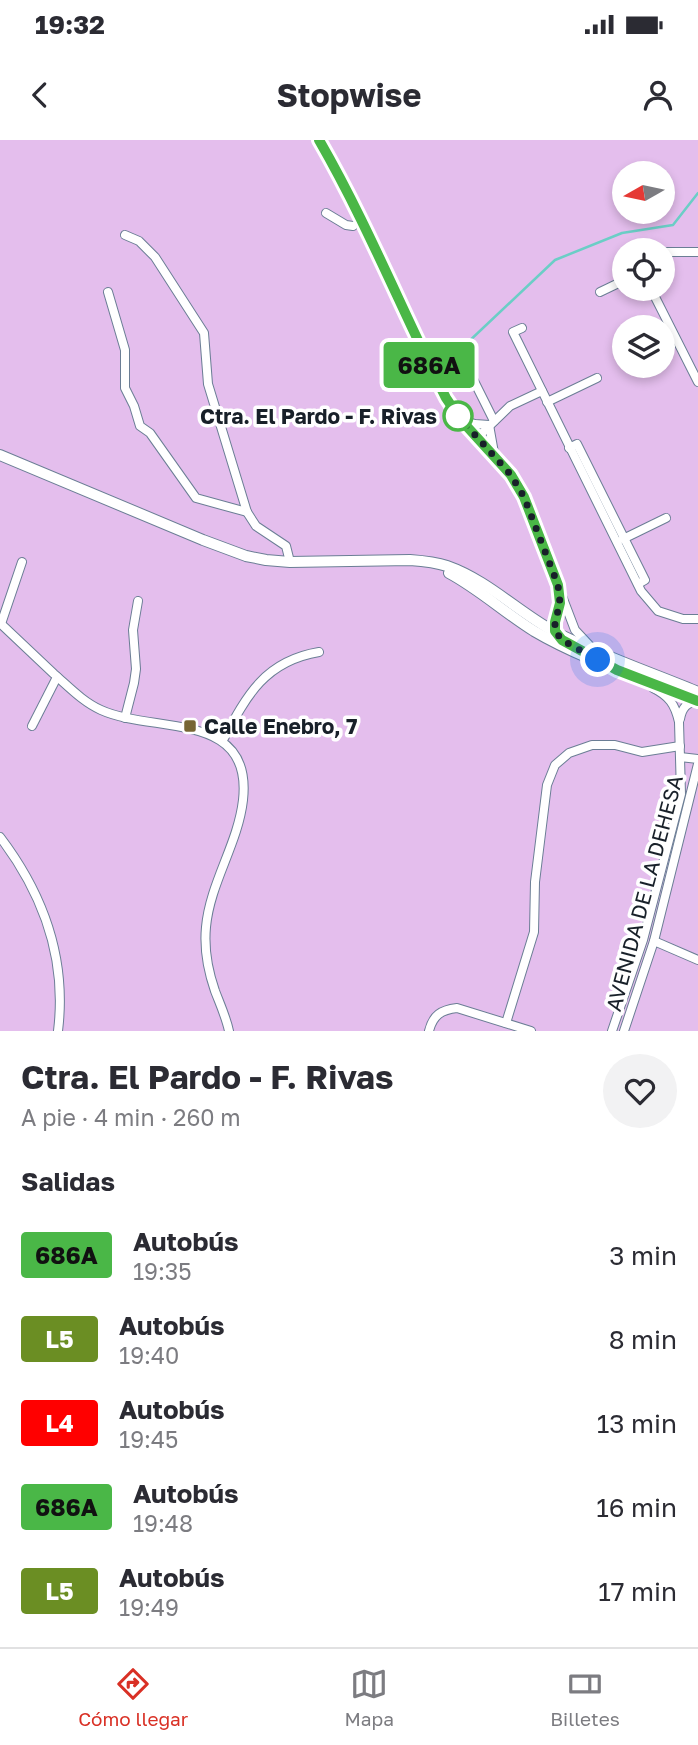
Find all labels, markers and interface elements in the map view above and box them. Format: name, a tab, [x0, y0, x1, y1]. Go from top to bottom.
text: 19:32	[35, 9, 105, 40]
icon: back	[21, 76, 59, 114]
text: Stopwise	[277, 76, 421, 114]
icon: person	[639, 76, 677, 114]
north arrow	[612, 161, 676, 224]
map controls	[612, 161, 675, 378]
button: locate	[612, 238, 675, 301]
button: layers	[612, 315, 675, 378]
line badge: 686A	[380, 342, 478, 388]
text: 686A	[398, 350, 460, 379]
marker: Ctra. El Pardo - F. Rivas	[443, 401, 473, 431]
place label: Ctra. El Pardo - F. Rivas	[200, 403, 437, 429]
your location	[580, 642, 615, 677]
place label: Calle Enebro, 7	[204, 713, 357, 739]
marker: Calle Enebro, 7	[182, 718, 198, 734]
street label: AVENIDA DE LA DEHESA	[600, 772, 688, 1014]
button: heart	[603, 1054, 677, 1128]
text: Ctra. El Pardo - F. Rivas	[21, 1057, 393, 1096]
text: A pie · 4 min · 260 m	[21, 1103, 241, 1131]
text: Salidas	[21, 1166, 115, 1197]
text: Autobús	[133, 1226, 238, 1257]
text: 686A	[35, 1240, 98, 1269]
text: 3 min	[609, 1240, 677, 1271]
text: 19:35	[133, 1257, 192, 1285]
text: Autobús	[119, 1310, 225, 1341]
text: L5	[45, 1324, 74, 1353]
text: 8 min	[609, 1324, 677, 1355]
text: 19:40	[119, 1341, 179, 1369]
text: Autobús	[119, 1394, 225, 1425]
text: L4	[45, 1408, 74, 1437]
text: 13 min	[597, 1408, 677, 1439]
text: 19:45	[119, 1425, 178, 1453]
text: Autobús	[133, 1478, 238, 1509]
text: 686A	[35, 1492, 98, 1521]
text: 16 min	[596, 1492, 677, 1523]
text: 19:48	[133, 1509, 193, 1537]
text: Autobús	[119, 1562, 225, 1593]
text: L5	[45, 1576, 74, 1605]
text: 17 min	[598, 1576, 677, 1607]
text: 19:49	[119, 1593, 179, 1621]
tab: Cómo llegar	[78, 1665, 188, 1730]
tab: Mapa	[345, 1665, 394, 1730]
tab: Billetes	[550, 1665, 620, 1730]

